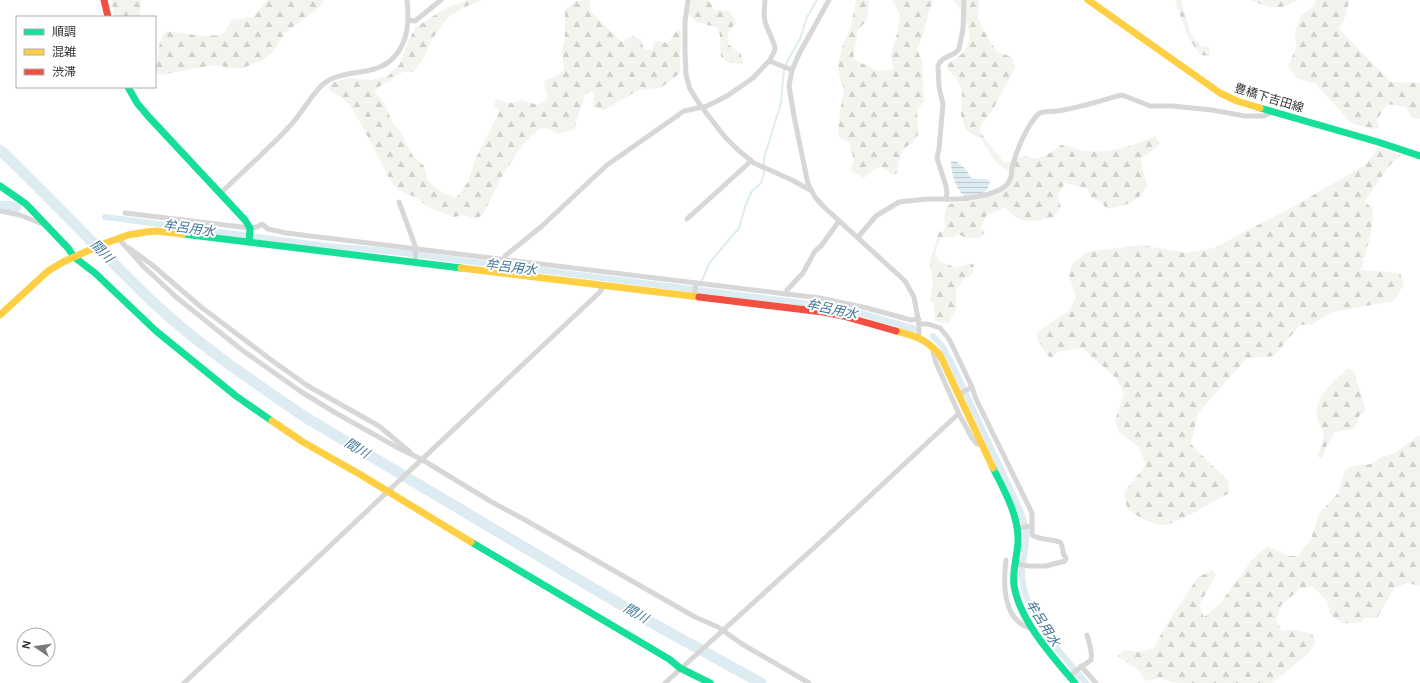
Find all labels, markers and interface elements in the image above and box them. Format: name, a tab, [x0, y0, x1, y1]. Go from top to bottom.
legend	[16, 16, 156, 88]
text: 順調	[52, 24, 76, 40]
text: 混雑	[52, 44, 76, 60]
text: 渋滞	[52, 64, 76, 80]
street label: 豊橋下吉田線	[1232, 80, 1306, 116]
water label: 牟呂用水	[162, 216, 218, 240]
water label: 間川	[87, 236, 119, 268]
water label: 牟呂用水	[484, 255, 540, 279]
water label: 牟呂用水	[805, 295, 861, 323]
water label: 間川	[341, 434, 374, 463]
water label: 牟呂用水	[1022, 596, 1065, 651]
water label: 間川	[620, 599, 653, 628]
north arrow	[16, 627, 56, 667]
text: N	[19, 639, 34, 650]

